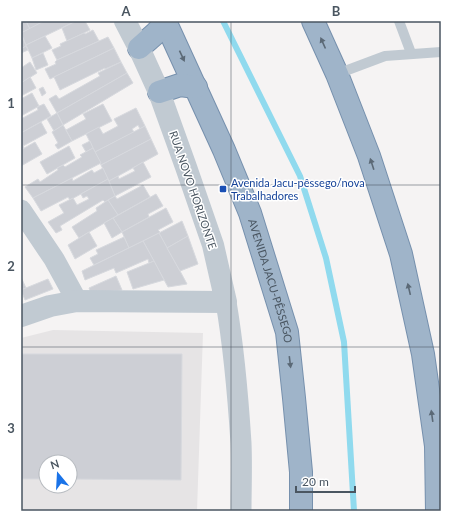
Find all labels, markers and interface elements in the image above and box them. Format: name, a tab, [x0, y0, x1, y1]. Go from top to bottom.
text: A	[120, 3, 131, 19]
text: B	[332, 3, 341, 19]
one-way arrow	[320, 38, 326, 49]
one-way arrow	[179, 51, 185, 62]
text: 1	[7, 95, 15, 111]
street label: RUA NOVO HORIZONTE	[167, 129, 220, 251]
one-way arrow	[368, 158, 374, 170]
place label: Avenida Jacu-pêssego/nova Trabalhadores	[231, 176, 365, 202]
marker: Avenida Jacu-pêssego/nova Trabalhadores	[218, 184, 228, 194]
street label: AVENIDA JACU-PÊSSEGO	[246, 217, 295, 344]
text: 2	[7, 258, 15, 274]
one-way arrow	[405, 282, 411, 295]
one-way arrow	[287, 356, 293, 368]
one-way arrow	[429, 410, 435, 422]
text: 3	[7, 420, 15, 436]
north arrow	[38, 454, 78, 494]
text: N	[49, 457, 61, 472]
scale bar	[296, 468, 355, 494]
text: 20 m	[302, 474, 329, 489]

